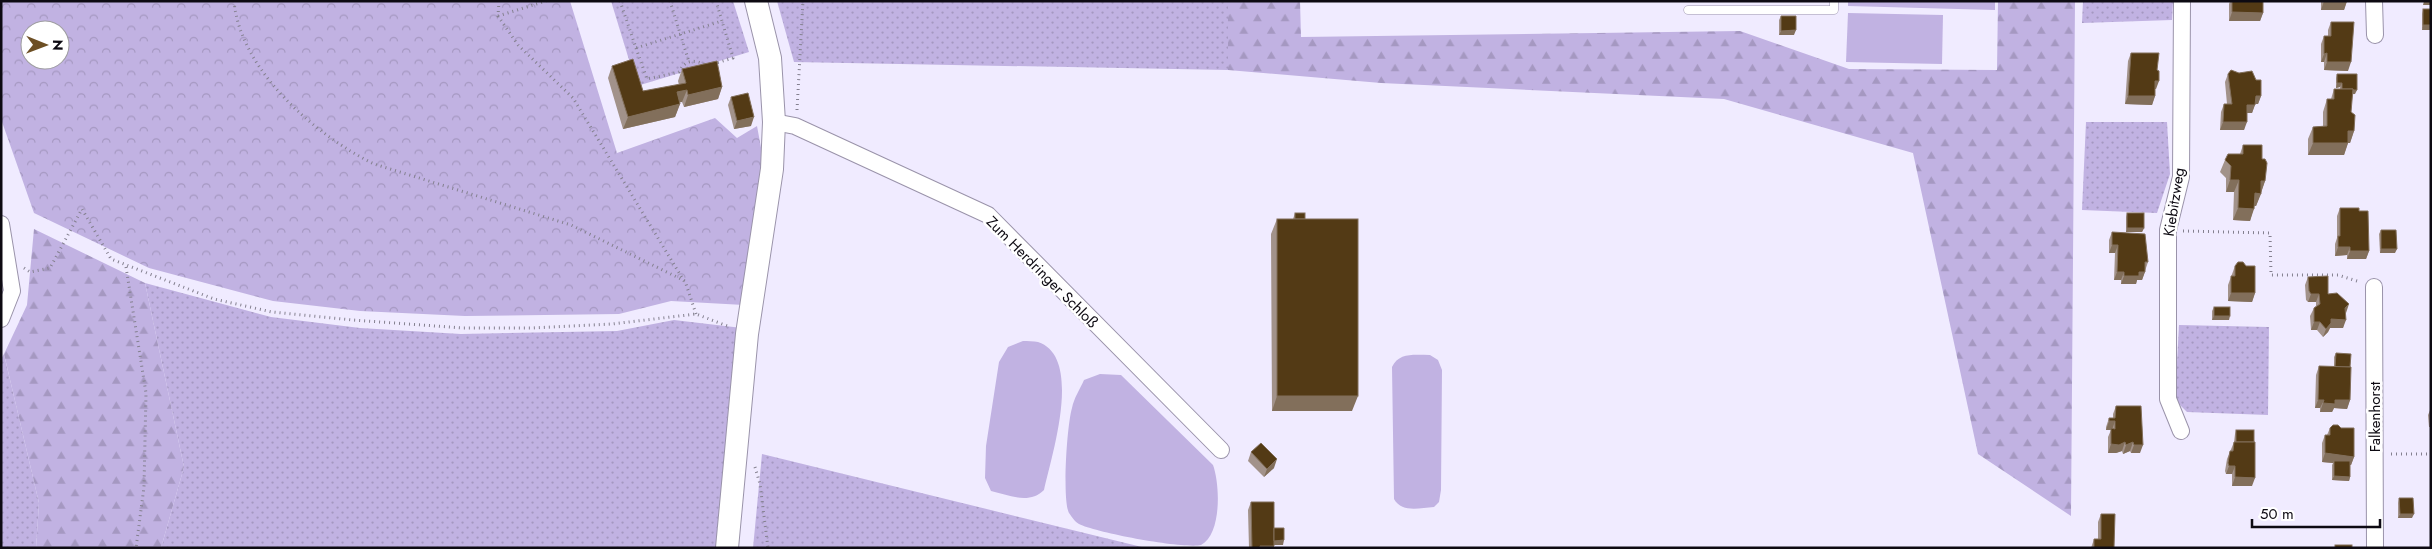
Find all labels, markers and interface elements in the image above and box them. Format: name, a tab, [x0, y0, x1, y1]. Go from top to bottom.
north arrow	[20, 20, 70, 70]
text: N	[48, 39, 68, 51]
street label: Kiebitzweg	[2158, 166, 2190, 238]
street label: Zum Herdringer Schloß	[981, 211, 1103, 333]
street label: Falkenhorst	[2364, 381, 2386, 452]
scale bar	[2252, 496, 2380, 528]
text: 50 m	[2260, 503, 2294, 525]

